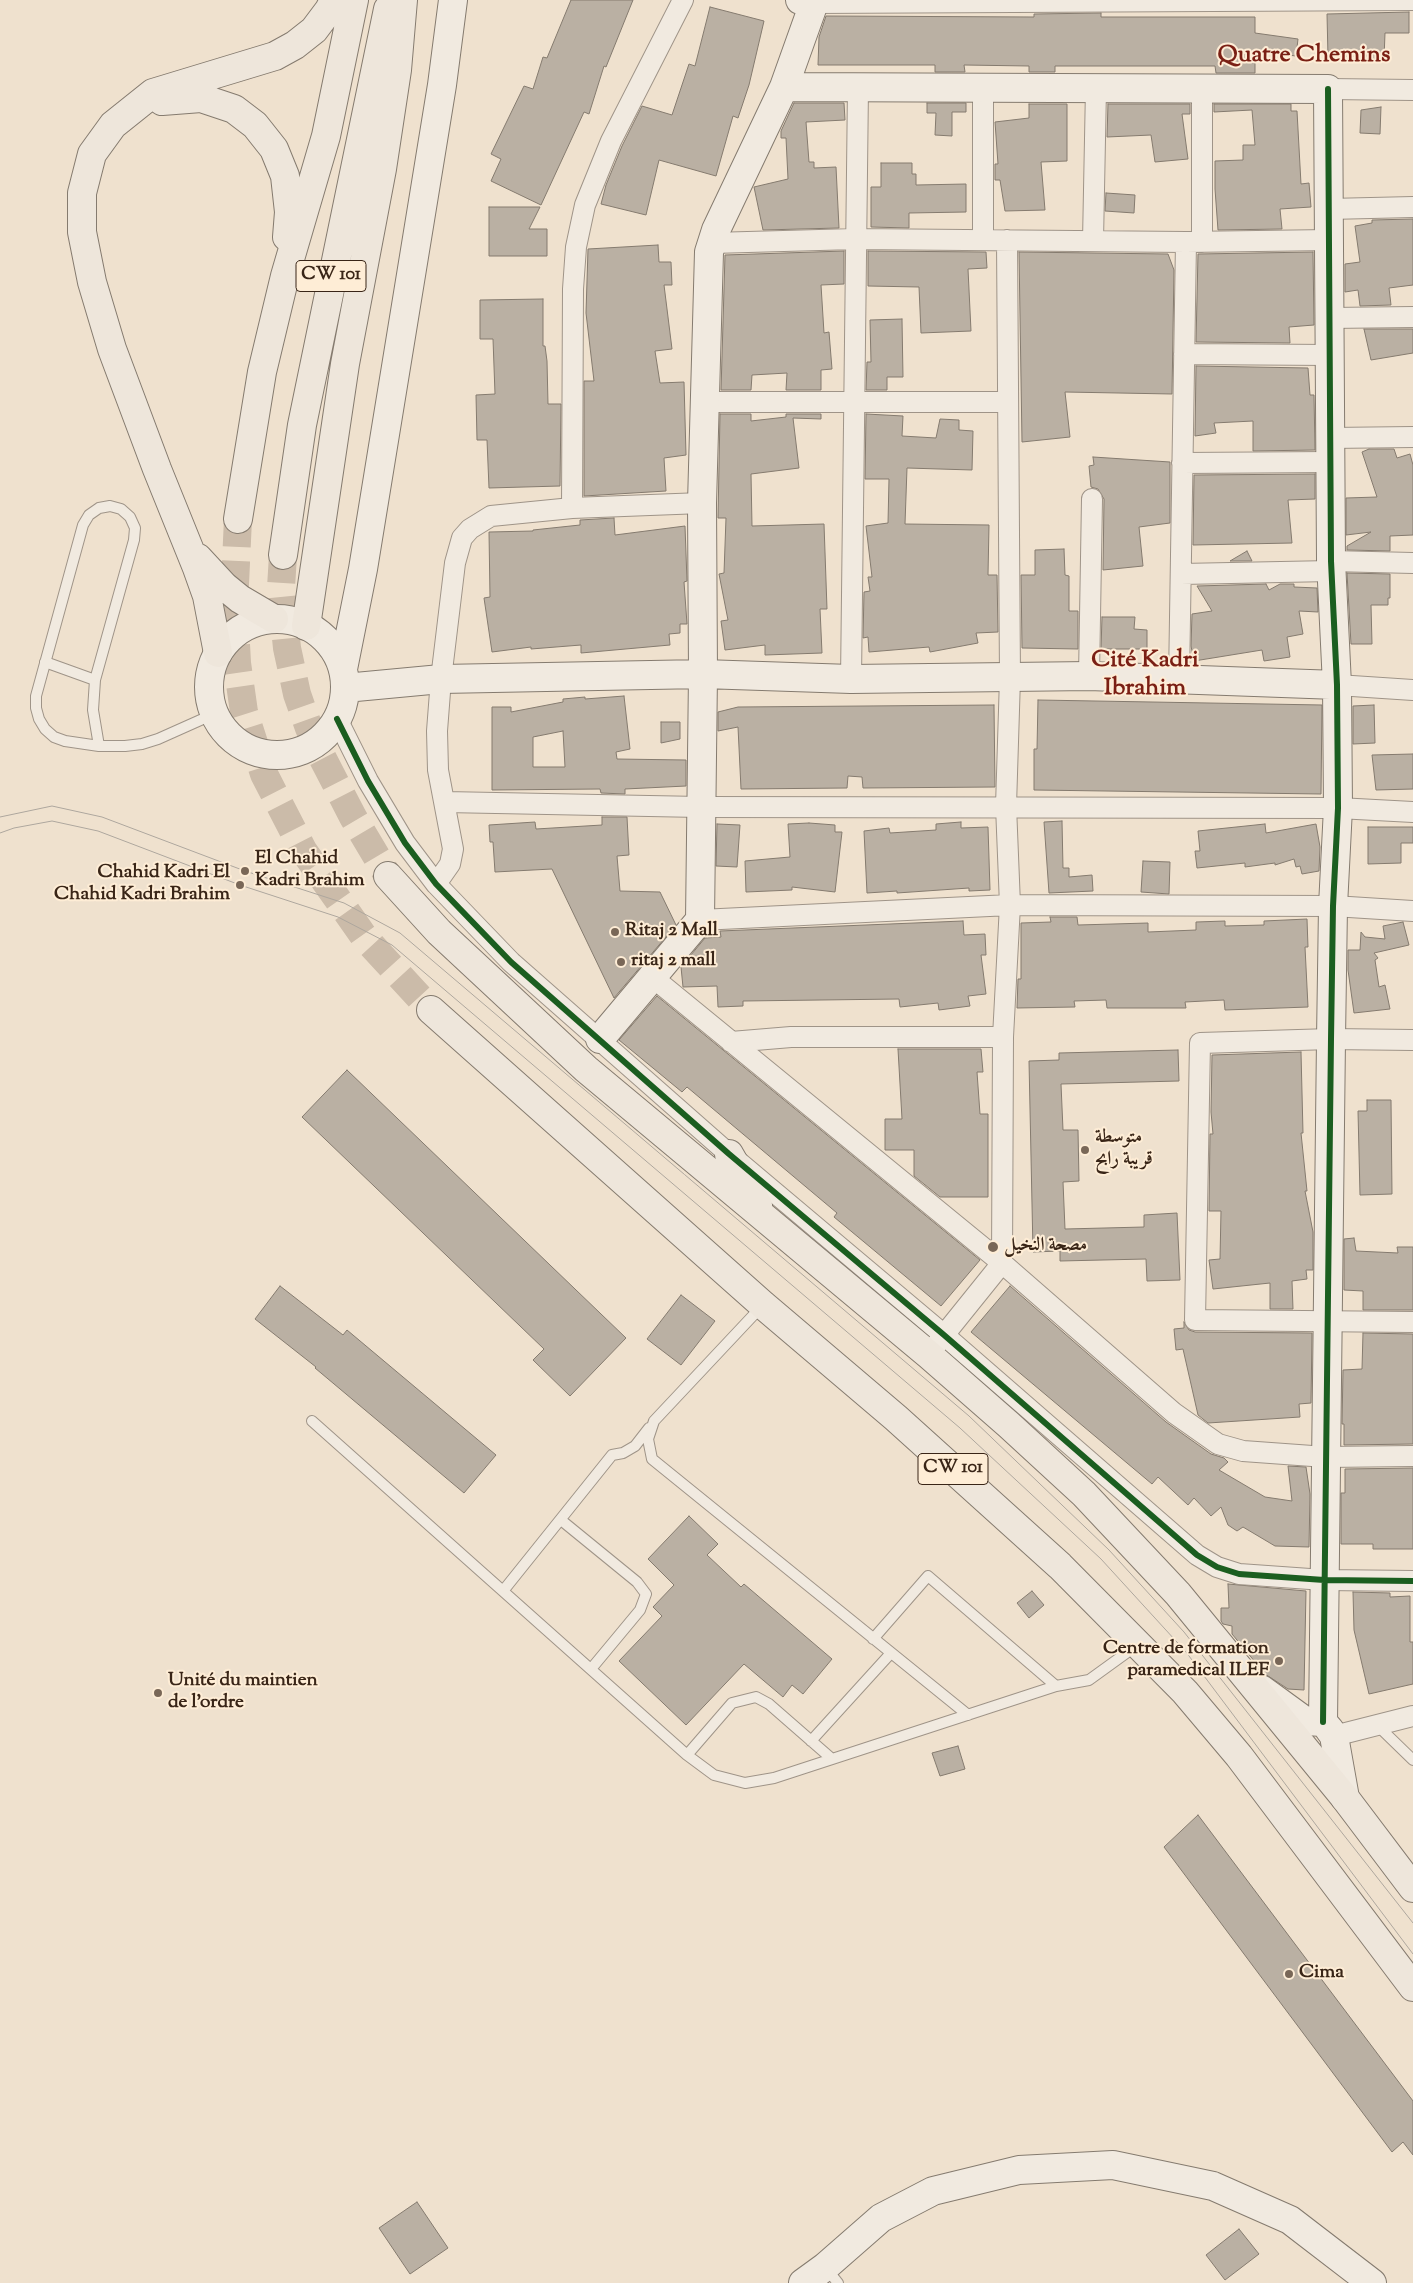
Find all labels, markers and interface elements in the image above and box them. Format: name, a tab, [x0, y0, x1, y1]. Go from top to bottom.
district label: Quatre Chemins	[1218, 43, 1390, 71]
road number: CW 101	[296, 260, 366, 292]
district label: Cité Kadri Ibrahim	[1091, 648, 1199, 704]
place label: El Chahid Kadri Brahim	[255, 849, 364, 893]
place label: Chahid Kadri El Chahid Kadri Brahim	[54, 863, 230, 907]
marker: El Chahid Kadri Brahim	[239, 865, 251, 877]
marker: Chahid Kadri El Chahid Kadri Brahim	[234, 879, 246, 891]
place label: Ritaj 2 Mall	[625, 921, 718, 943]
marker: Ritaj 2 Mall	[609, 926, 621, 938]
place label: ritaj 2 mall	[631, 951, 716, 973]
marker: ritaj 2 mall	[615, 956, 627, 968]
place label: متوسطة قريبة رابح	[1095, 1128, 1153, 1172]
marker: متوسطة قريبة رابح	[1079, 1144, 1091, 1156]
place label: مصحة النخيل	[1004, 1236, 1087, 1258]
marker: مصحة النخيل	[986, 1240, 1000, 1254]
road number: CW 101	[918, 1454, 988, 1485]
place label: Centre de formation paramedical ILEF	[1103, 1639, 1269, 1683]
marker: Centre de formation paramedical ILEF	[1273, 1655, 1285, 1667]
place label: Unité du maintien de l'ordre	[168, 1671, 318, 1715]
marker: Unité du maintien de l'ordre	[152, 1687, 164, 1699]
place label: Cima	[1299, 1963, 1344, 1985]
marker: Cima	[1283, 1968, 1295, 1980]

